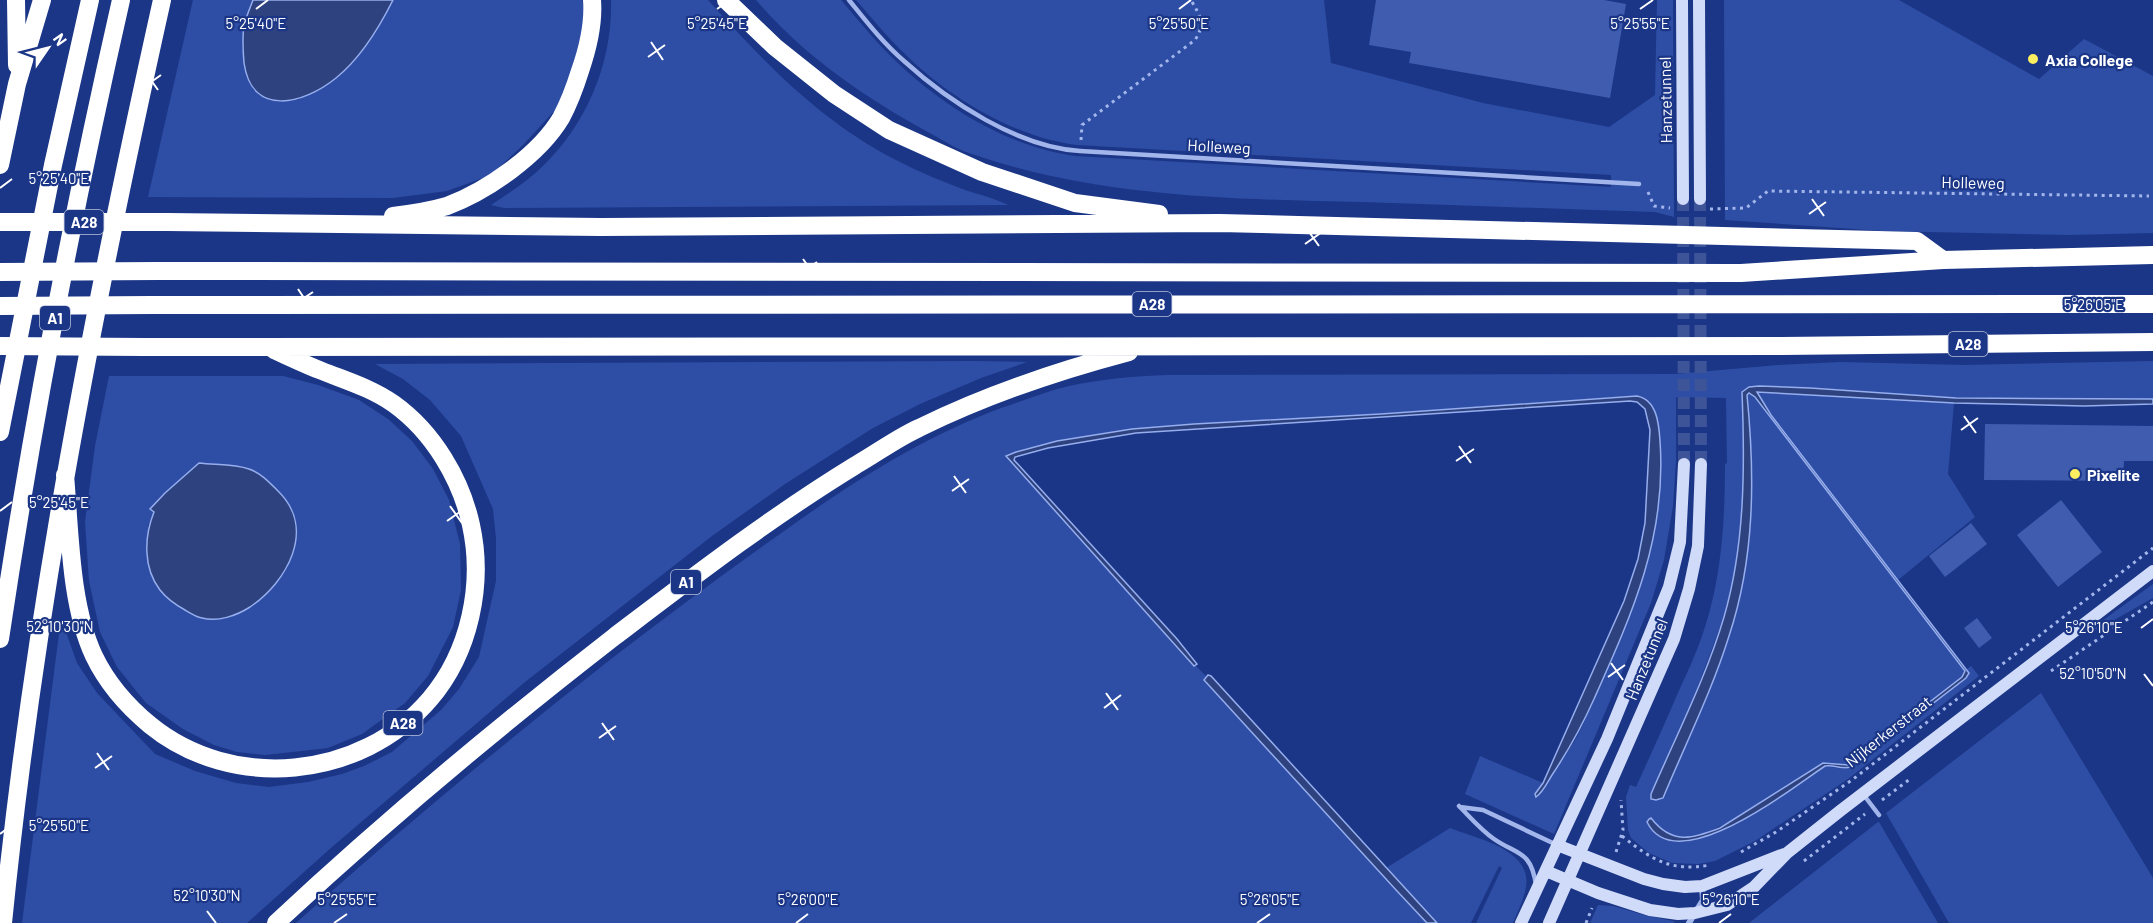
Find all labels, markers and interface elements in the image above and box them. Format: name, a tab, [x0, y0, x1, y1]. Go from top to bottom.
text: 5°25'40"E	[226, 14, 286, 32]
text: 5°25'45"E	[687, 14, 747, 32]
text: 5°25'50"E	[1149, 14, 1209, 32]
text: 5°25'55"E	[1610, 14, 1670, 32]
north arrow	[18, 18, 78, 78]
text: N	[50, 29, 72, 49]
place label: Axia College	[2045, 50, 2133, 69]
marker: Axia College	[2026, 52, 2040, 66]
street label: Hanzetunnel	[1655, 57, 1675, 143]
street label: Holleweg	[1187, 135, 1251, 157]
text: 5°25'40"E	[29, 169, 89, 187]
street label: Holleweg	[1941, 172, 2005, 192]
road number: A28	[64, 210, 104, 234]
road number: A28	[1132, 292, 1172, 316]
text: 5°26'05"E	[2064, 295, 2124, 313]
road number: A1	[40, 306, 70, 330]
road number: A28	[1948, 332, 1988, 356]
place label: Pixelite	[2087, 465, 2140, 484]
marker: Pixelite	[2068, 467, 2082, 481]
text: 5°25'45"E	[29, 493, 89, 511]
road number: A1	[671, 570, 701, 594]
street label: Hanzetunnel	[1621, 615, 1671, 703]
text: 52°10'30"N	[26, 617, 94, 635]
text: 5°26'10"E	[2065, 618, 2123, 636]
text: 52°10'50"N	[2059, 664, 2127, 682]
street label: Nijkerkerstraat	[1841, 691, 1935, 771]
road number: A28	[384, 711, 422, 735]
text: 5°25'50"E	[29, 816, 89, 834]
text: 52°10'30"N	[173, 886, 241, 904]
text: 5°25'55"E	[317, 890, 377, 908]
text: 5°26'00"E	[777, 890, 839, 908]
text: 5°26'05"E	[1240, 890, 1300, 908]
text: 5°26'10"E	[1702, 890, 1760, 908]

